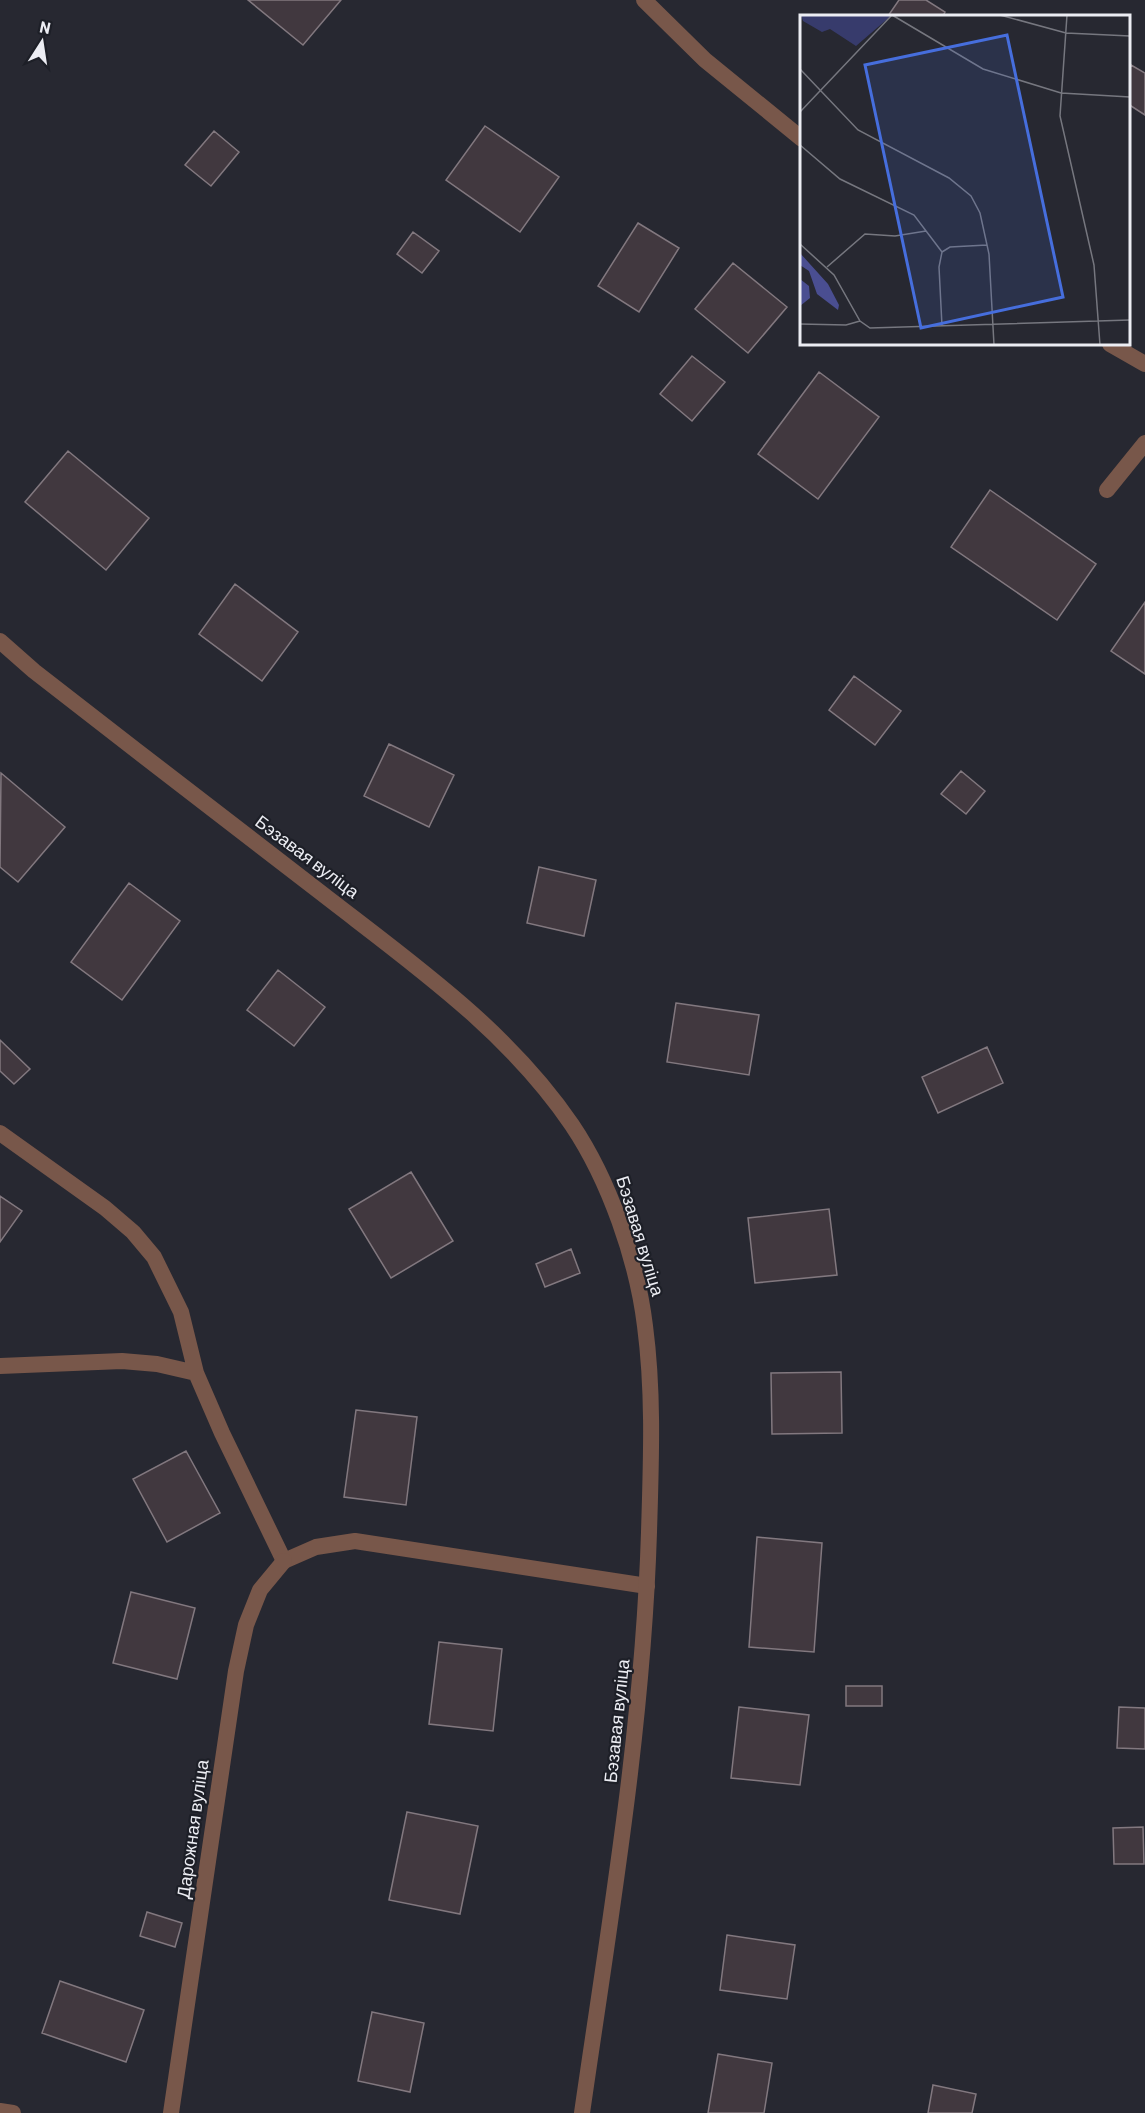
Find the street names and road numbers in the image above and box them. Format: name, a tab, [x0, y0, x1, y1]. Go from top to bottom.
street label: Бэзавая вуліца	[251, 810, 365, 903]
street label: Бэзавая вуліца	[612, 1173, 670, 1299]
street label: Бэзавая вуліца	[599, 1657, 634, 1784]
street label: Дарожная вуліца	[171, 1757, 213, 1900]

